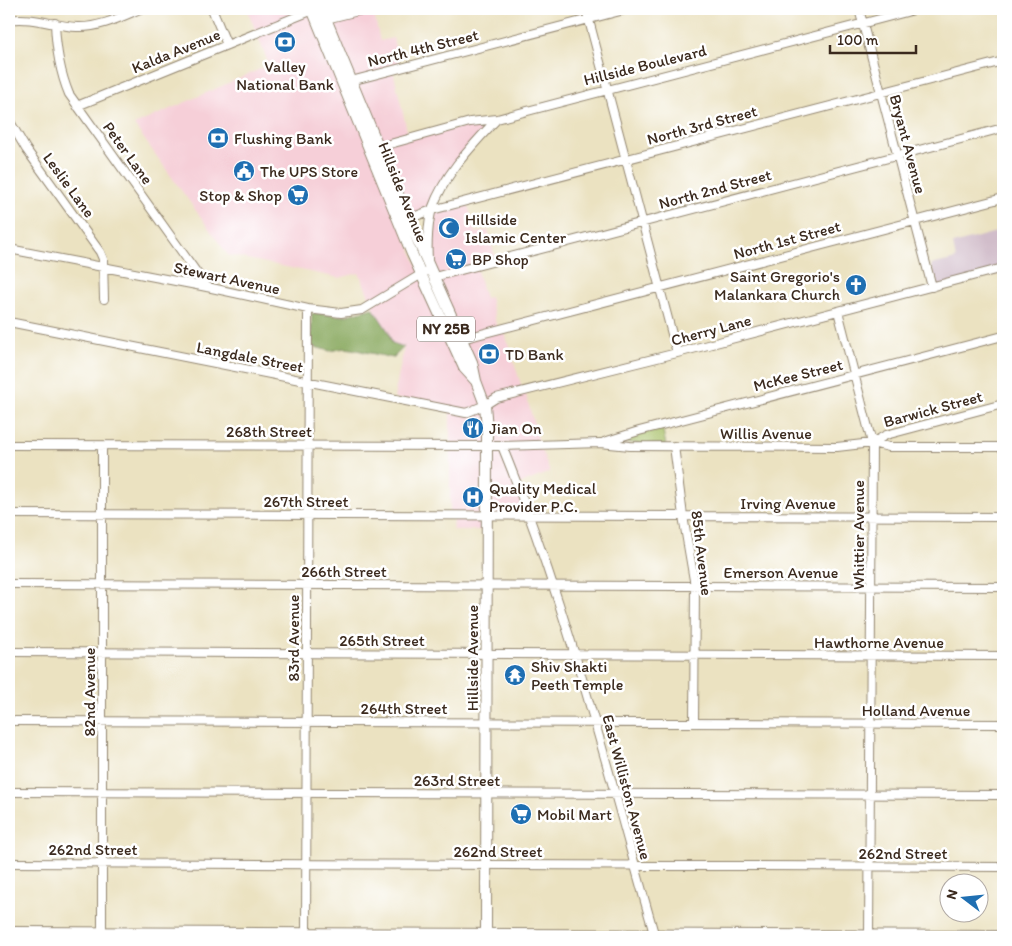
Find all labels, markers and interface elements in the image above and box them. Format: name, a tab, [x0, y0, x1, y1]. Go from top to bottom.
scale bar	[830, 22, 916, 54]
street label: Kalda Avenue	[129, 25, 223, 77]
street label: North 4th Street	[366, 25, 480, 71]
bank icon: Valley National Bank	[273, 30, 297, 54]
text: 100 m	[837, 31, 879, 49]
street label: Hillside Boulevard	[582, 40, 709, 89]
place label: Valley National Bank	[236, 57, 334, 94]
street label: Bryant Avenue	[886, 92, 930, 196]
street label: North 3rd Street	[645, 101, 759, 149]
street label: Peter Lane	[99, 118, 157, 188]
bank icon: Flushing Bank	[206, 126, 230, 150]
place label: Flushing Bank	[234, 129, 333, 148]
street label: Hillside Avenue	[374, 139, 432, 245]
street label: Leslie Lane	[39, 149, 99, 221]
public building icon: The UPS Store	[232, 159, 256, 183]
place label: The UPS Store	[260, 162, 358, 181]
street label: North 2nd Street	[657, 165, 773, 213]
supermarket icon: Stop & Shop	[286, 183, 310, 207]
place label: Stop & Shop	[199, 186, 282, 205]
place label: Hillside Islamic Center	[465, 210, 567, 247]
mosque icon: Hillside Islamic Center	[437, 216, 461, 240]
street label: North 1st Street	[731, 217, 843, 263]
supermarket icon: BP Shop	[444, 247, 468, 271]
place label: BP Shop	[472, 250, 529, 269]
street label: Stewart Avenue	[172, 257, 282, 299]
place label: Saint Gregorio's Malankara Church	[714, 267, 840, 304]
church icon: Saint Gregorio's Malankara Church	[844, 273, 868, 297]
street label: Cherry Lane	[669, 310, 753, 350]
road number: NY 25B	[417, 316, 475, 342]
street label: Langdale Street	[195, 337, 305, 377]
bank icon: TD Bank	[477, 342, 501, 366]
place label: TD Bank	[505, 345, 564, 364]
street label: McKee Street	[751, 355, 845, 395]
street label: Barwick Street	[881, 387, 985, 431]
restaurant icon: Jian On	[461, 416, 485, 440]
place label: Jian On	[489, 419, 542, 438]
street label: 268th Street	[226, 422, 312, 441]
street label: Willis Avenue	[720, 424, 812, 443]
place label: Quality Medical Provider P.C.	[489, 479, 597, 516]
street label: Whittier Avenue	[849, 480, 868, 590]
hospital icon: Quality Medical Provider P.C.	[461, 485, 485, 509]
street label: 267th Street	[263, 492, 349, 511]
street label: Irving Avenue	[740, 494, 836, 513]
street label: 85th Avenue	[687, 509, 717, 597]
street label: 266th Street	[301, 562, 387, 581]
street label: Emerson Avenue	[724, 563, 838, 582]
street label: 83rd Avenue	[284, 594, 303, 681]
street label: Hillside Avenue	[463, 604, 482, 711]
street label: 265th Street	[339, 631, 425, 650]
street label: Hawthorne Avenue	[814, 633, 944, 652]
street label: 82nd Avenue	[80, 647, 99, 737]
place label: Shiv Shakti Peeth Temple	[531, 657, 623, 694]
temple icon: Shiv Shakti Peeth Temple	[503, 663, 527, 687]
street label: 264th Street	[361, 699, 447, 718]
street label: Holland Avenue	[862, 701, 970, 720]
street label: East Williston Avenue	[598, 712, 656, 862]
street label: 263rd Street	[414, 771, 500, 790]
supermarket icon: Mobil Mart	[509, 802, 533, 826]
place label: Mobil Mart	[537, 805, 612, 824]
street label: 262nd Street	[48, 840, 138, 859]
street label: 262nd Street	[453, 842, 543, 861]
street label: 262nd Street	[858, 844, 948, 863]
north arrow	[940, 874, 990, 924]
text: N	[943, 888, 961, 901]

